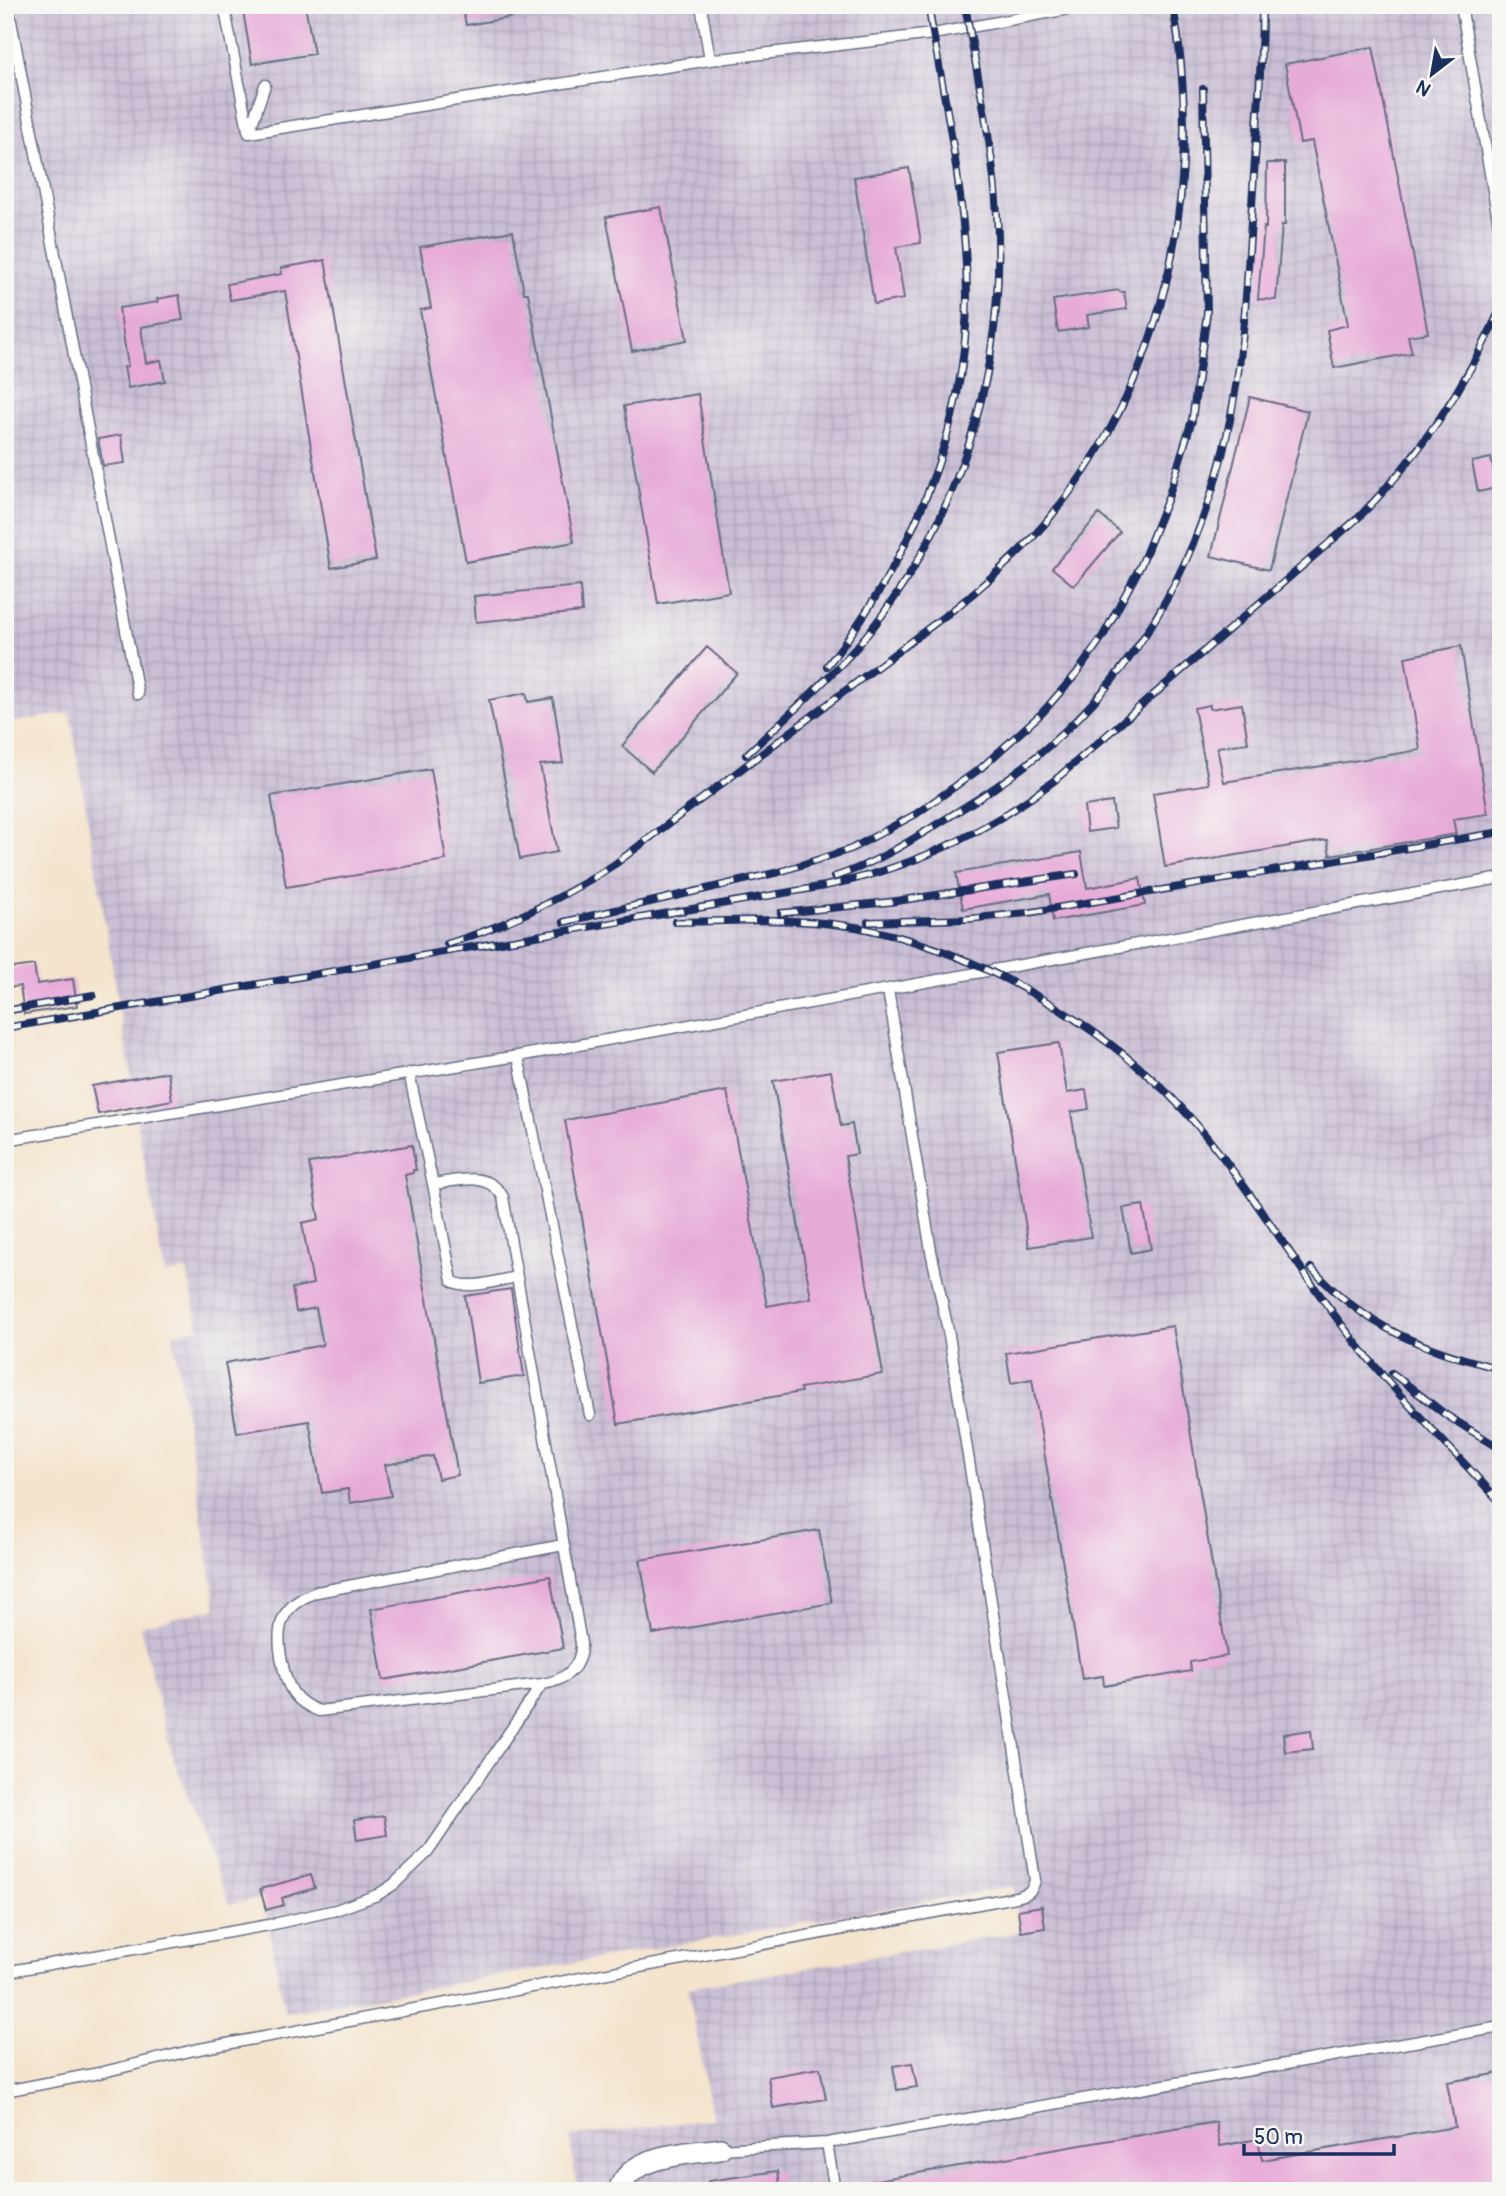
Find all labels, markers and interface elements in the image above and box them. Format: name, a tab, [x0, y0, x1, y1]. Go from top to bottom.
north arrow	[1398, 38, 1468, 108]
text: N	[1412, 74, 1435, 101]
scale bar	[1244, 2112, 1394, 2156]
text: 50 m	[1254, 2124, 1303, 2151]

